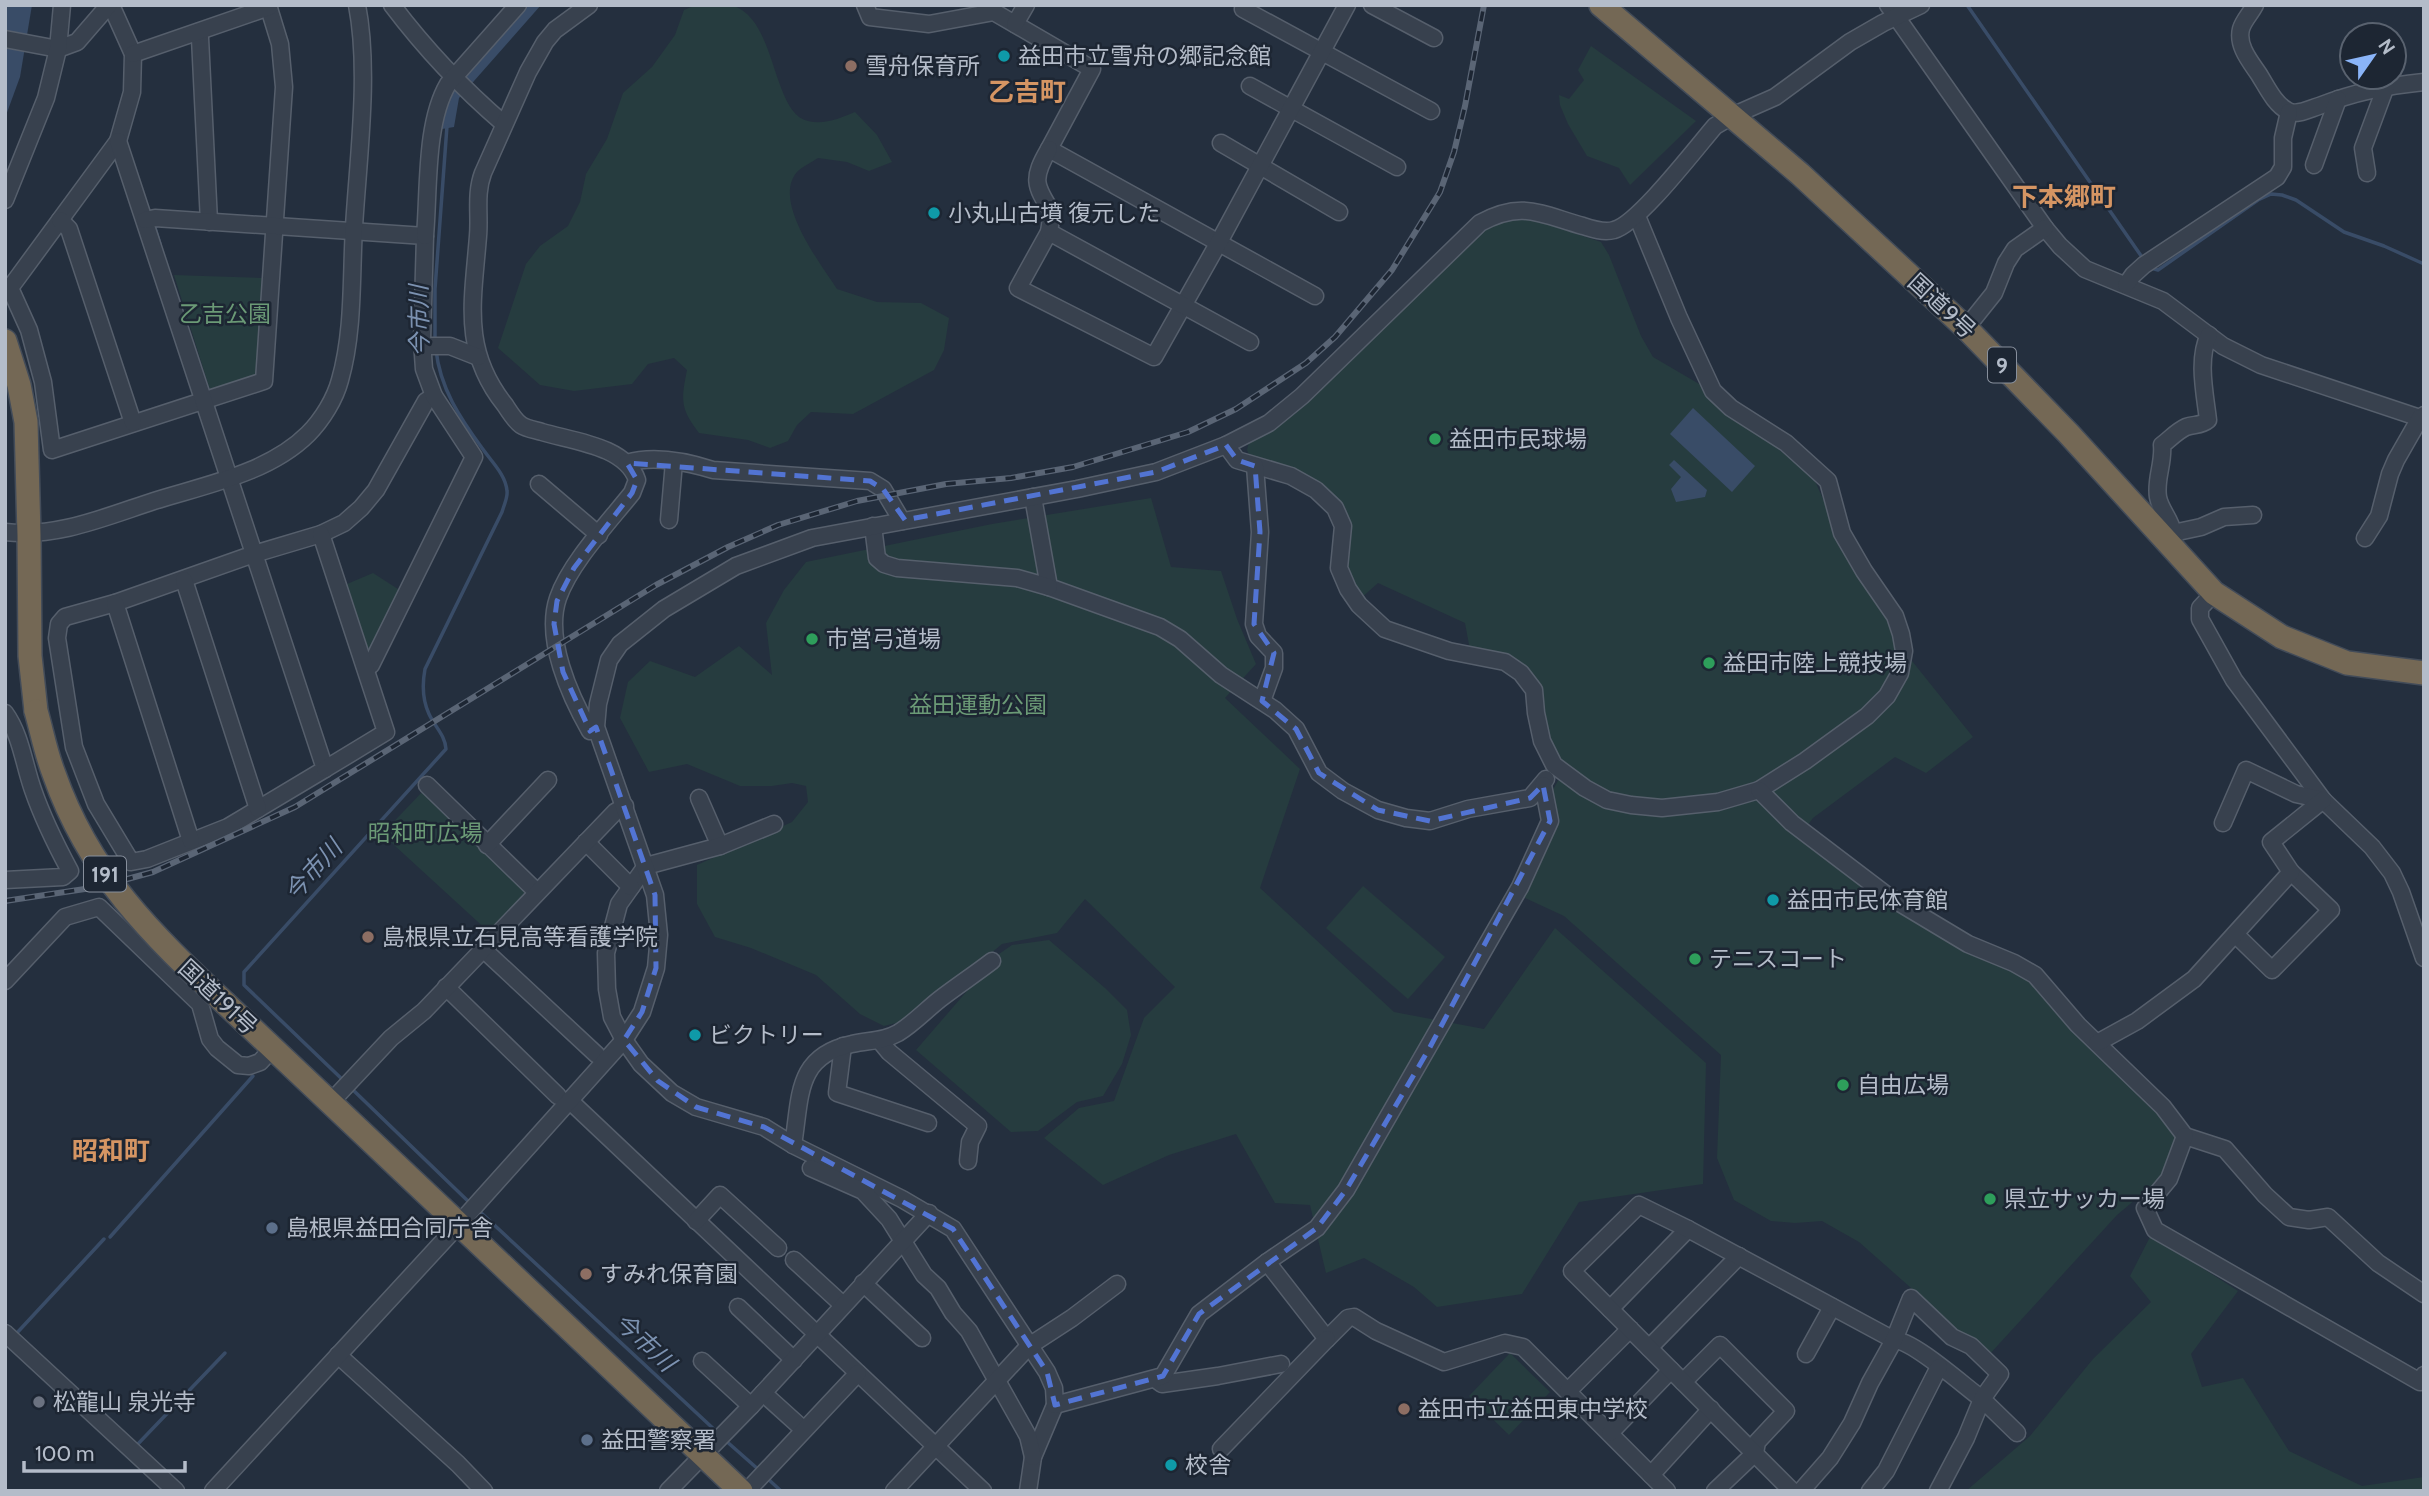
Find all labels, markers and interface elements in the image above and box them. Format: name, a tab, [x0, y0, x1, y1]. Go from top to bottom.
north arrow	[2338, 21, 2408, 91]
text: N	[2373, 35, 2400, 59]
place label: 益田市立雪舟の郷記念館	[1018, 42, 1271, 70]
marker: 益田市立雪舟の郷記念館	[996, 48, 1012, 64]
place label: 雪舟保育所	[865, 52, 980, 80]
marker: 雪舟保育所	[843, 58, 859, 74]
district label: 乙吉町	[988, 76, 1066, 108]
district label: 下本郷町	[2012, 181, 2116, 213]
place label: 小丸山古墳 復元した	[948, 199, 1160, 227]
marker: 小丸山古墳 復元した	[926, 205, 942, 221]
street label: 国道9号	[1902, 268, 1982, 344]
water label: 今市川	[404, 282, 434, 357]
park label: 乙吉公園	[179, 300, 271, 328]
road number: 9	[1988, 348, 2016, 382]
place label: 益田市民球場	[1449, 425, 1587, 453]
marker: 益田市民球場	[1427, 431, 1443, 447]
place label: 市営弓道場	[826, 625, 941, 653]
marker: 市営弓道場	[804, 631, 820, 647]
place label: 益田市陸上競技場	[1723, 649, 1907, 677]
marker: 益田市陸上競技場	[1701, 655, 1717, 671]
park label: 益田運動公園	[909, 691, 1047, 719]
park label: 昭和町広場	[368, 819, 483, 847]
water label: 今市川	[278, 831, 350, 906]
road number: 191	[84, 856, 126, 892]
place label: 益田市民体育館	[1787, 886, 1948, 914]
marker: 益田市民体育館	[1765, 892, 1781, 908]
place label: 島根県立石見高等看護学院	[382, 923, 658, 951]
marker: 島根県立石見高等看護学院	[360, 929, 376, 945]
place label: テニスコート	[1709, 945, 1847, 973]
marker: テニスコート	[1687, 951, 1703, 967]
street label: 国道191号	[173, 954, 263, 1040]
place label: ビクトリー	[709, 1021, 824, 1049]
marker: ビクトリー	[687, 1027, 703, 1043]
place label: 自由広場	[1857, 1071, 1949, 1099]
marker: 自由広場	[1835, 1077, 1851, 1093]
district label: 昭和町	[72, 1135, 150, 1167]
place label: 県立サッカー場	[2004, 1185, 2165, 1213]
marker: 県立サッカー場	[1982, 1191, 1998, 1207]
place label: 島根県益田合同庁舎	[286, 1214, 493, 1242]
marker: 島根県益田合同庁舎	[264, 1220, 280, 1236]
place label: すみれ保育園	[600, 1260, 738, 1288]
marker: すみれ保育園	[578, 1266, 594, 1282]
water label: 今市川	[609, 1307, 683, 1379]
place label: 松龍山 泉光寺	[53, 1388, 196, 1416]
marker: 松龍山 泉光寺	[31, 1394, 47, 1410]
place label: 益田市立益田東中学校	[1418, 1395, 1648, 1423]
marker: 益田市立益田東中学校	[1396, 1401, 1412, 1417]
place label: 益田警察署	[601, 1426, 716, 1454]
scale bar	[24, 1430, 186, 1474]
marker: 益田警察署	[579, 1432, 595, 1448]
text: 100 m	[35, 1441, 94, 1466]
place label: 校舎	[1185, 1451, 1231, 1479]
marker: 校舎	[1163, 1457, 1179, 1473]

